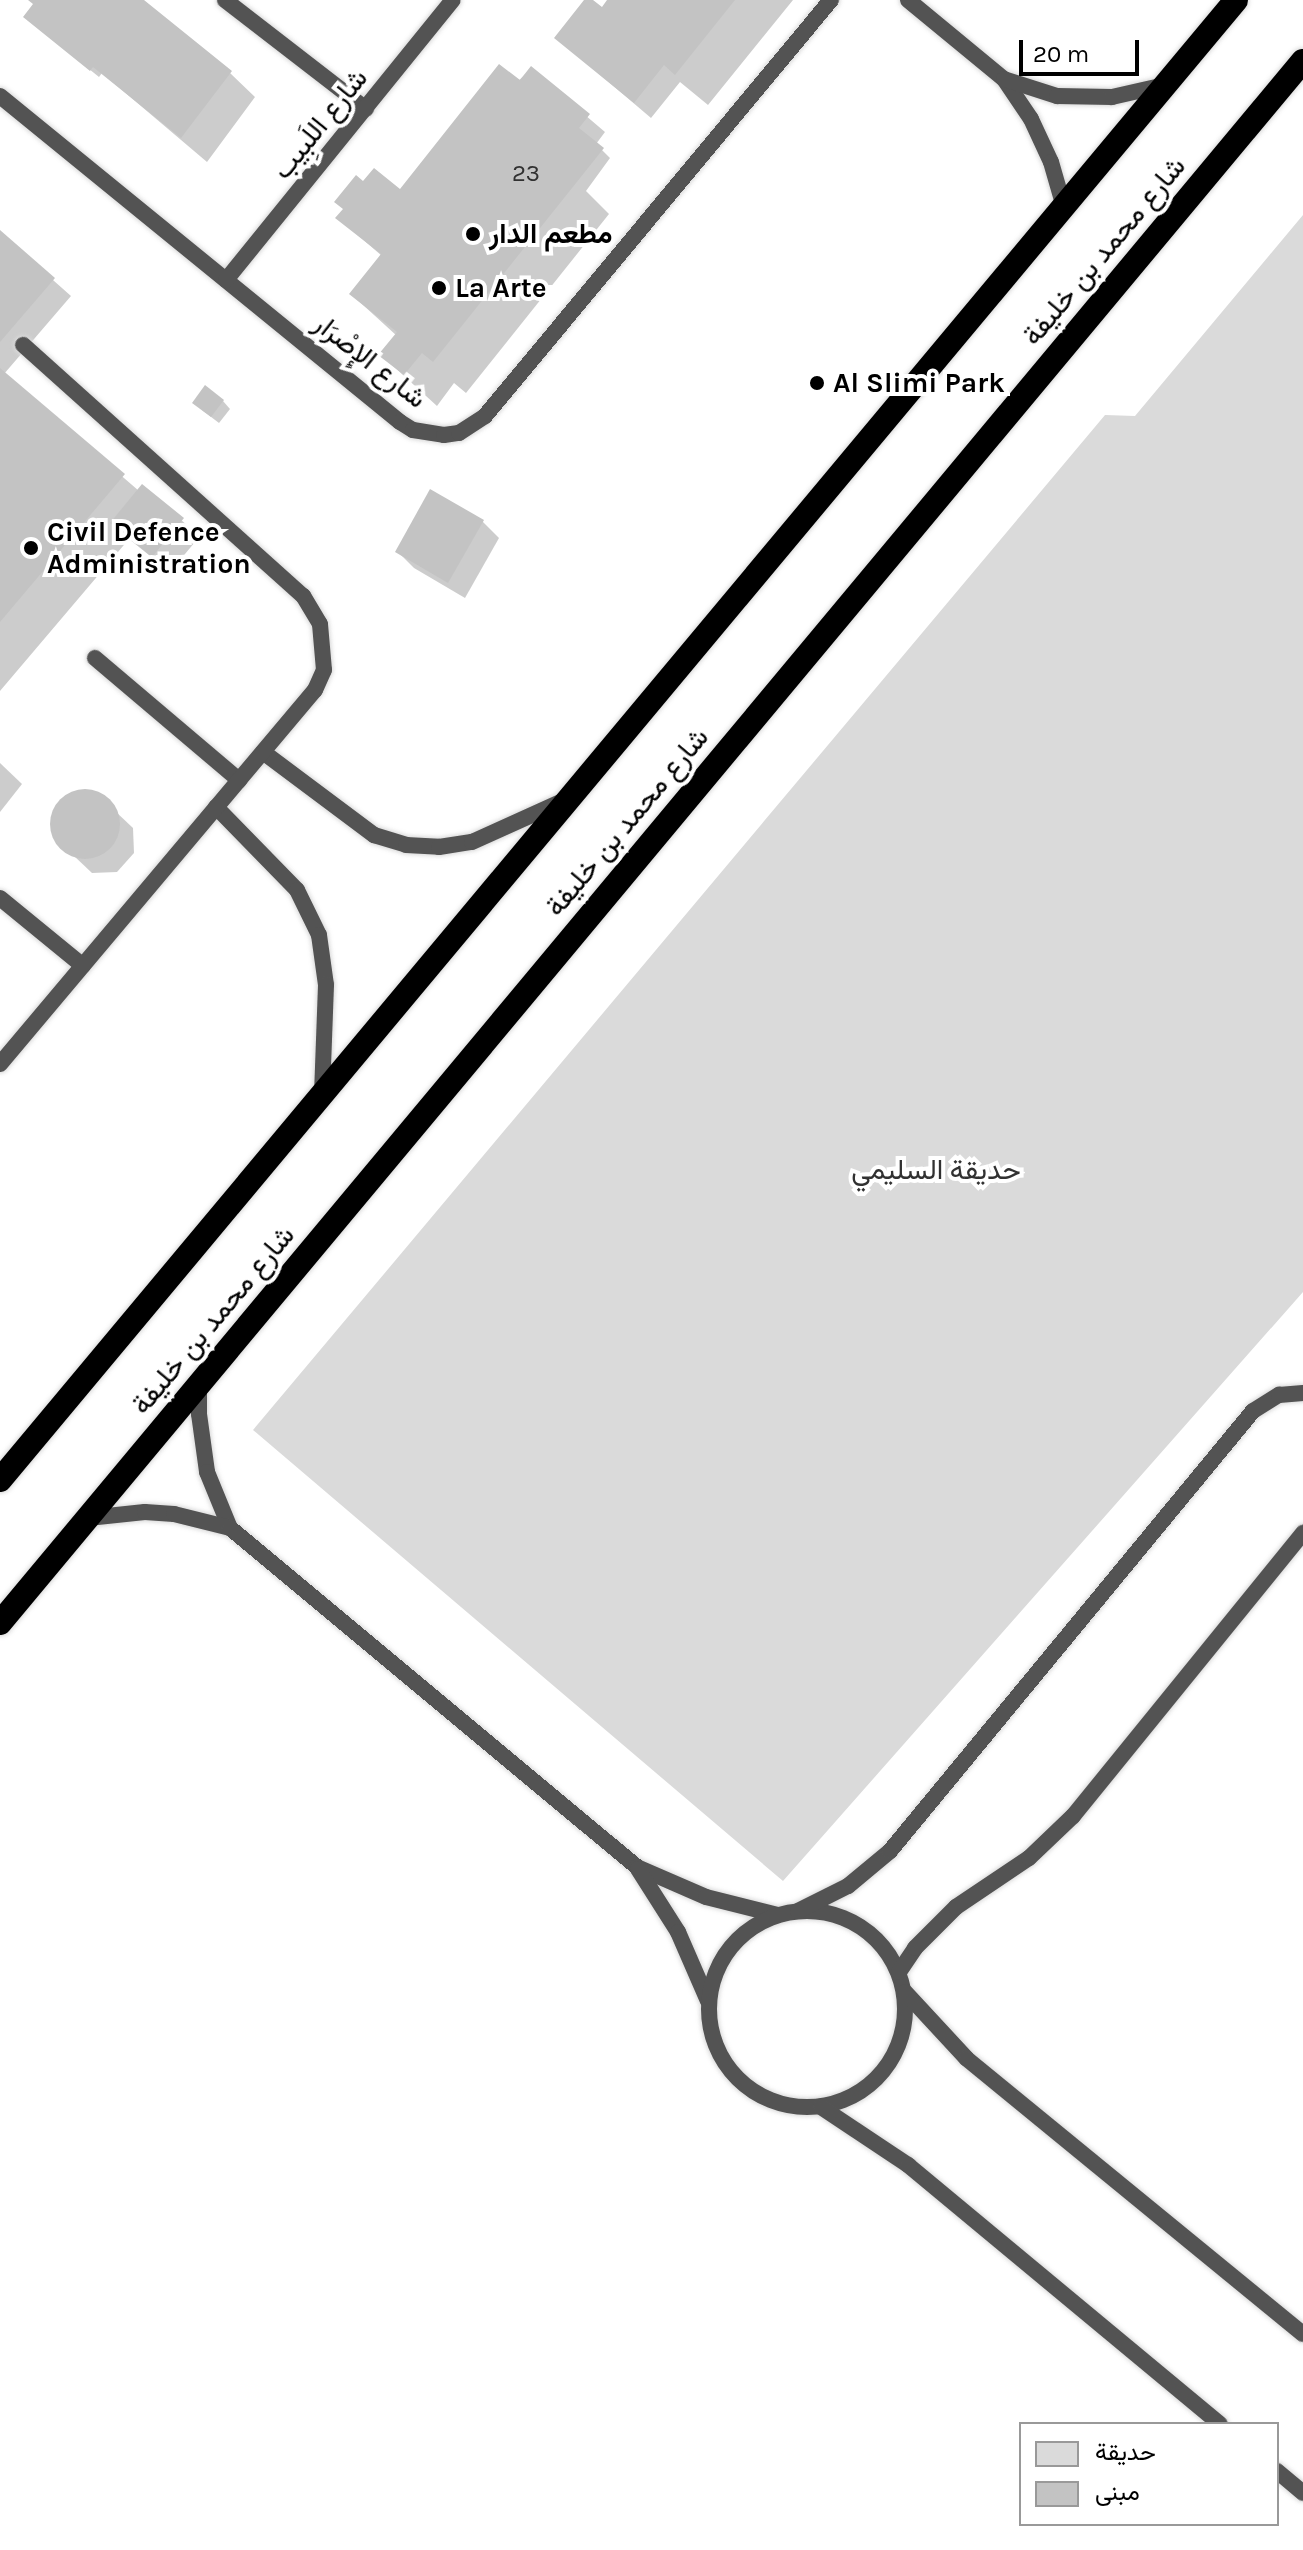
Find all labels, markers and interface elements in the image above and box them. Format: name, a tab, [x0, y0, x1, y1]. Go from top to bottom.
scale bar	[1023, 24, 1143, 74]
text: 20 m	[1033, 40, 1089, 68]
street label: شارع اللَبِيب	[265, 62, 375, 186]
street label: شارع محمد بن خليفة	[1015, 150, 1193, 352]
house number: 23	[512, 160, 540, 188]
place label: مطعم الدار	[489, 217, 612, 251]
marker: مطعم الدار	[464, 225, 482, 243]
place label: La Arte	[455, 271, 547, 305]
marker: La Arte	[430, 279, 448, 297]
street label: شارع الإِصْرَار	[307, 307, 433, 415]
place label: Al Slimi Park	[833, 366, 1005, 400]
marker: Al Slimi Park	[808, 374, 826, 392]
place label: Civil Defence Administration	[47, 515, 251, 581]
marker: Civil Defence Administration	[22, 539, 40, 557]
street label: شارع محمد بن خليفة	[538, 721, 716, 923]
park label: حديقة السليمي	[851, 1153, 1021, 1187]
street label: شارع محمد بن خليفة	[124, 1219, 302, 1421]
legend	[1019, 2422, 1279, 2526]
text: حديقة	[1095, 2438, 1156, 2466]
text: مبنى	[1095, 2478, 1140, 2506]

